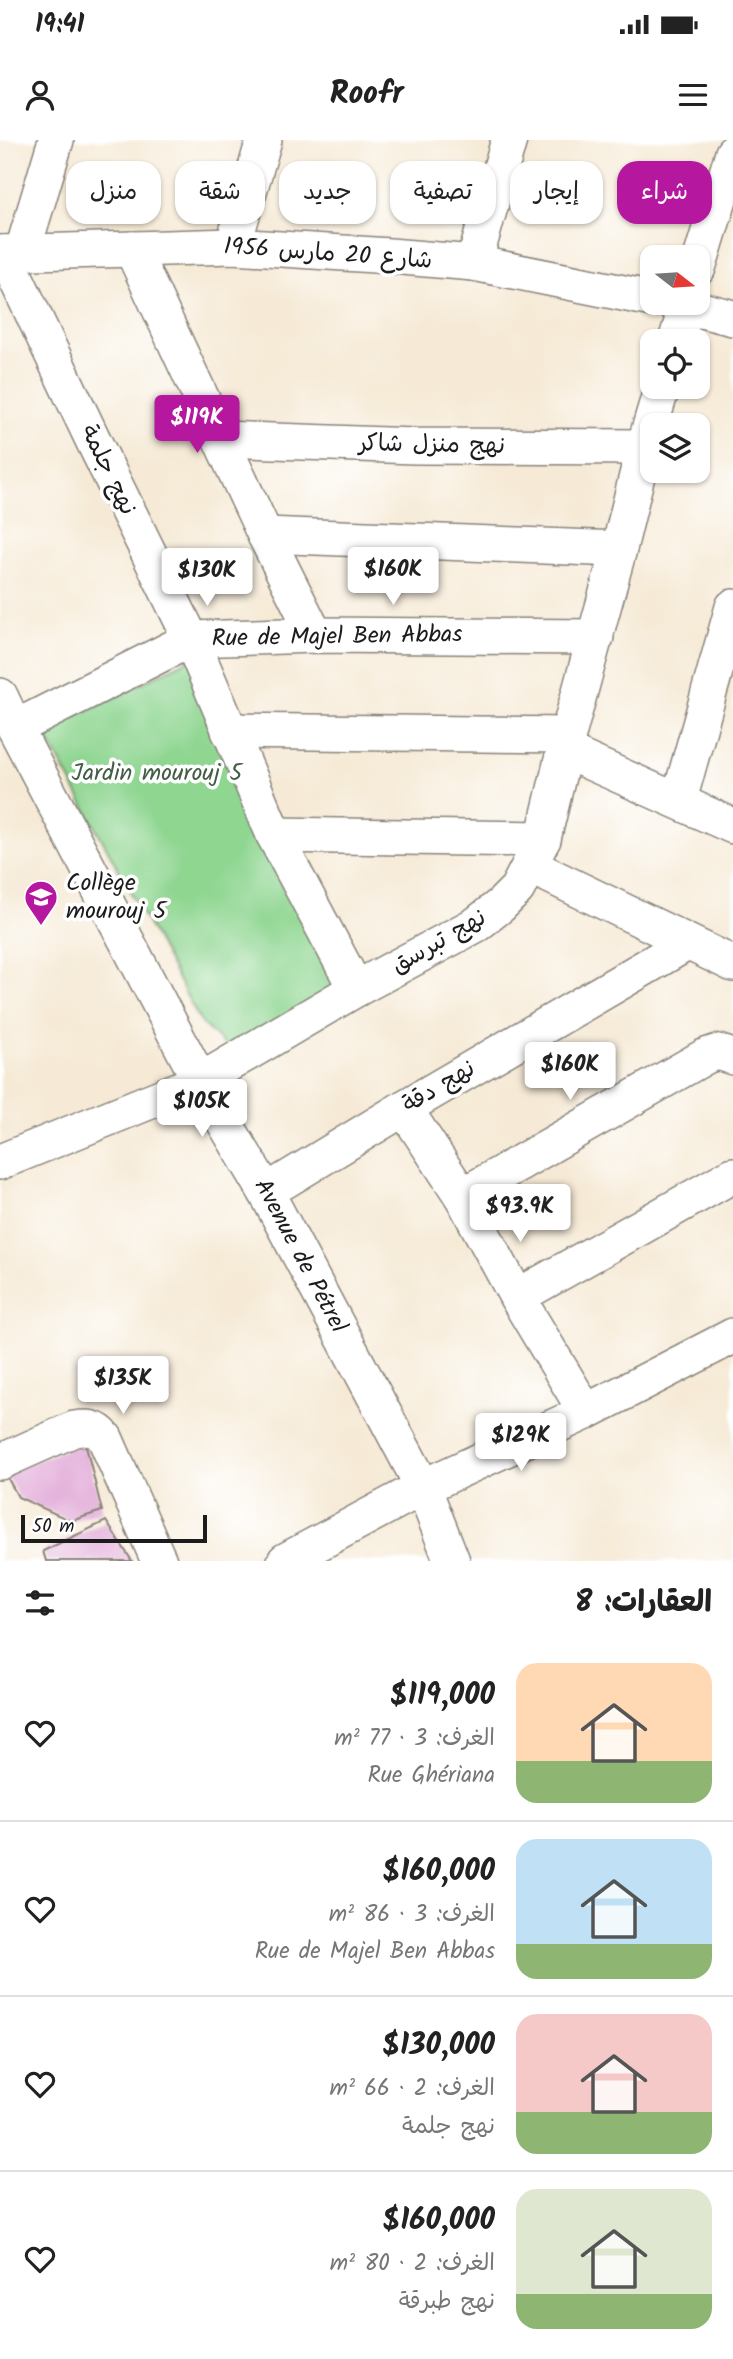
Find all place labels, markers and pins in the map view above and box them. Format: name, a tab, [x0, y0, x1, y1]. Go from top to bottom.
pin: $119K	[148, 396, 246, 455]
pin: $160K	[344, 547, 442, 607]
pin: $130K	[158, 548, 256, 608]
place label: Collège mourouj 5	[66, 864, 169, 931]
school or university icon: Collège mourouj 5	[22, 878, 60, 927]
pin: $160K	[521, 1042, 619, 1102]
pin: $105K	[153, 1080, 251, 1139]
pin: $93.9K	[463, 1184, 577, 1244]
pin: $135K	[74, 1356, 172, 1416]
pin: $129K	[472, 1414, 570, 1473]

